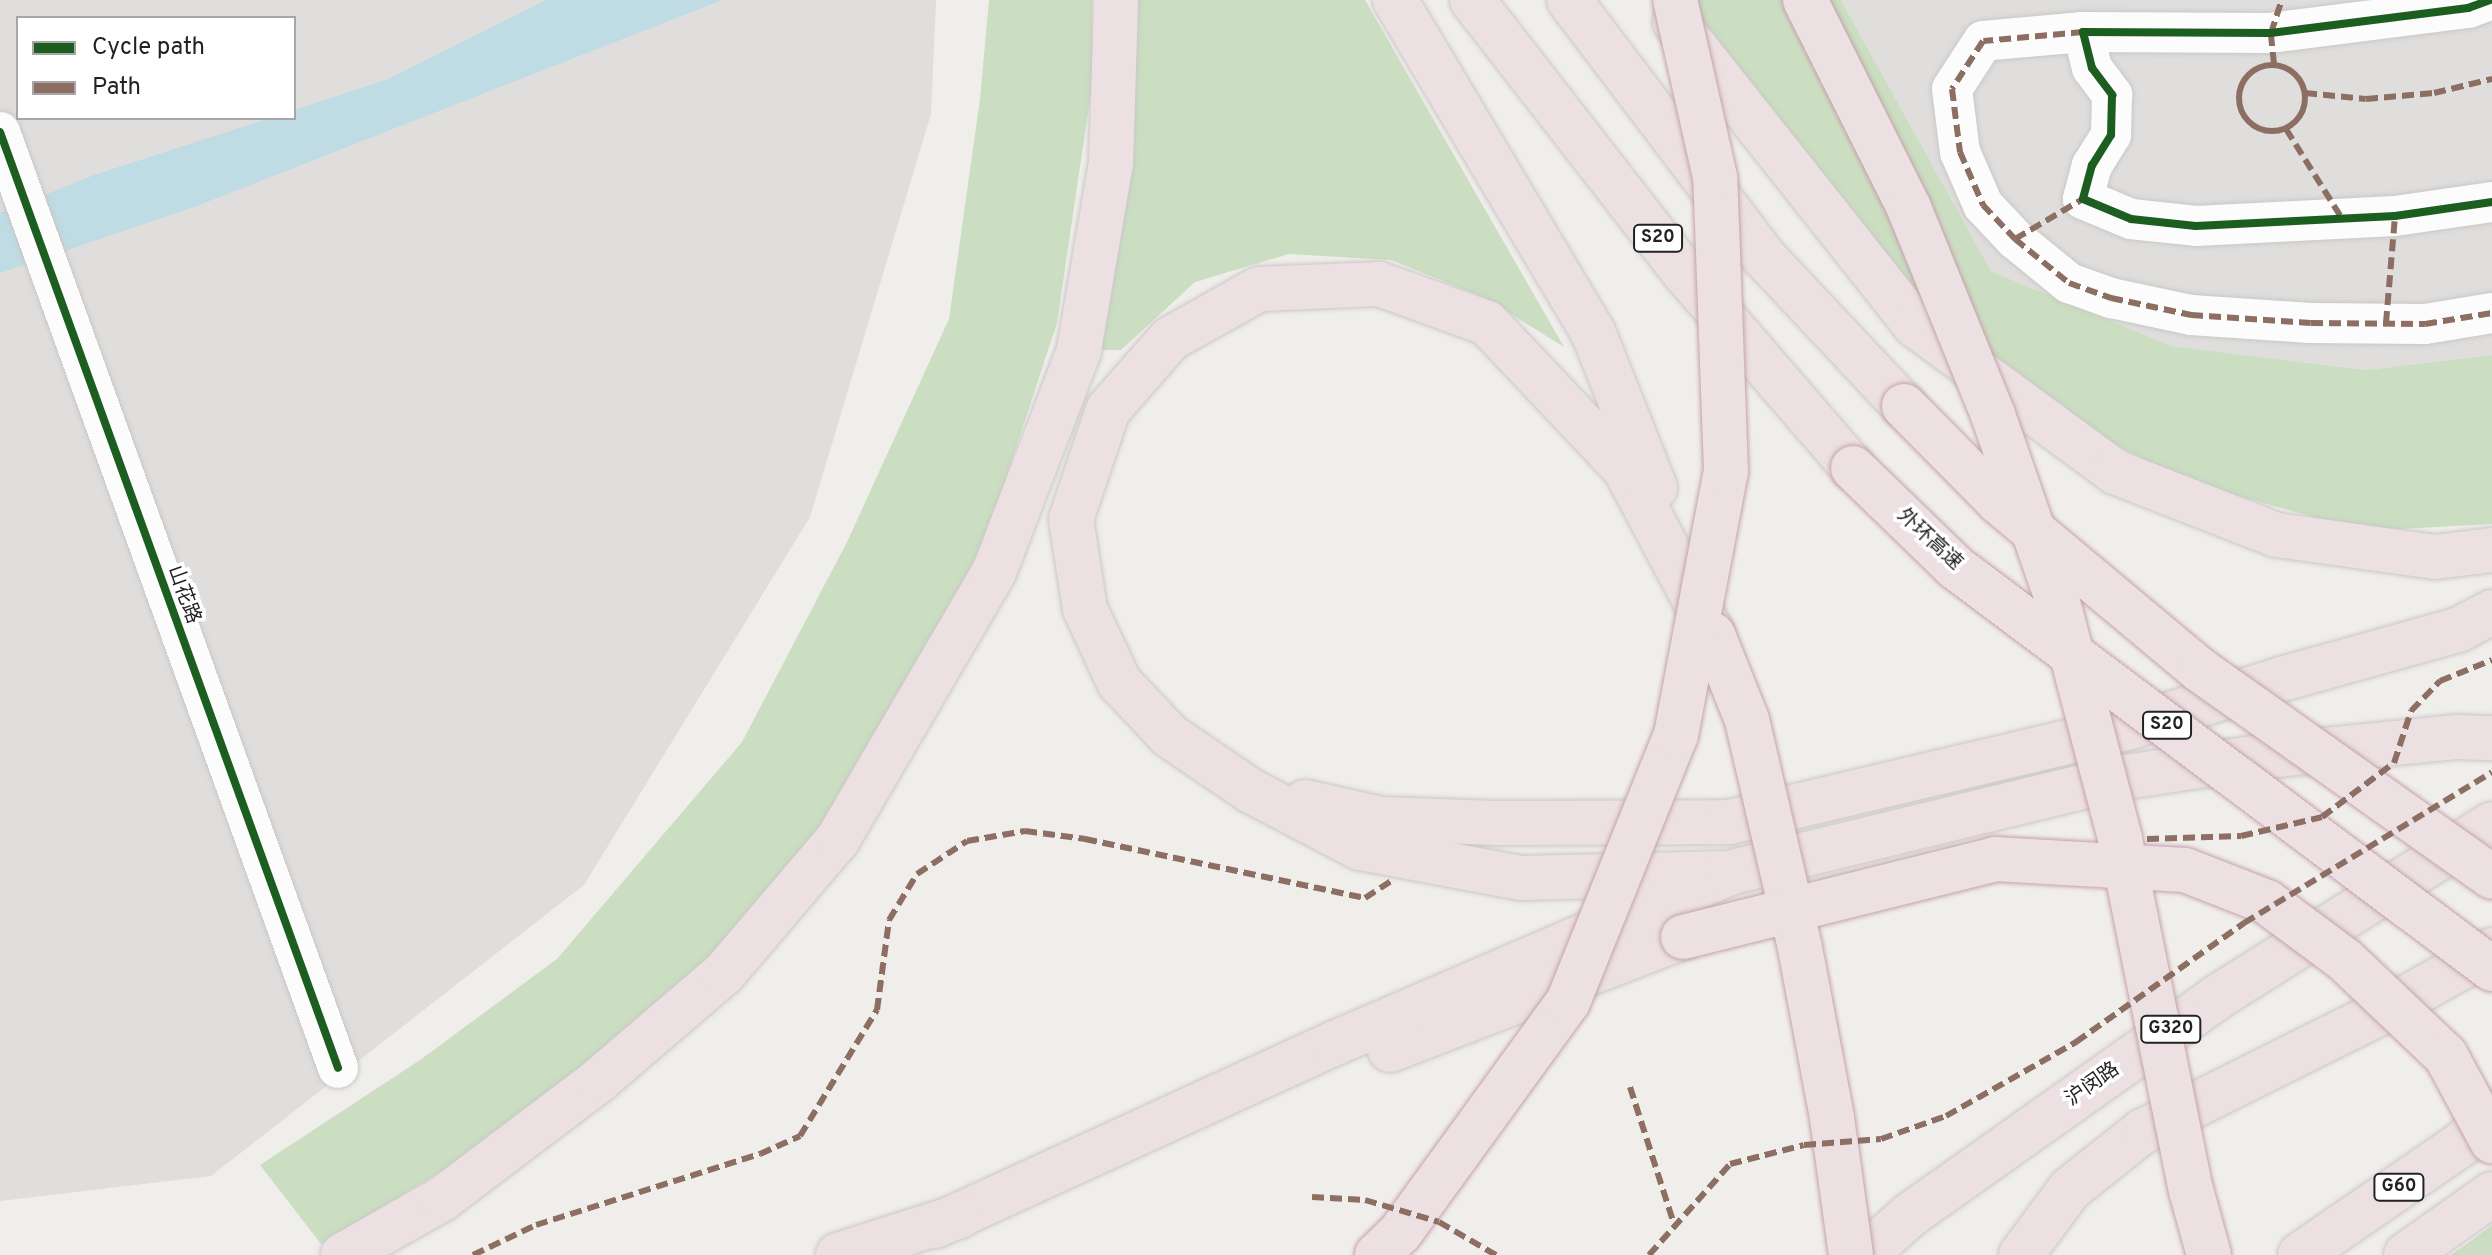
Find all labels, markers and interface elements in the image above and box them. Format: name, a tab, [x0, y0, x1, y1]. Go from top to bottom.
legend	[16, 16, 296, 120]
text: Cycle path	[92, 33, 205, 63]
text: Path	[92, 73, 141, 103]
road number: S20	[1632, 224, 1684, 252]
street label: 外环高速	[1892, 504, 1966, 576]
street label: 山花路	[161, 563, 205, 627]
road number: S20	[2141, 711, 2193, 739]
road number: G320	[2139, 1015, 2203, 1043]
street label: 沪闵路	[2062, 1058, 2124, 1112]
road number: G60	[2373, 1173, 2425, 1201]

